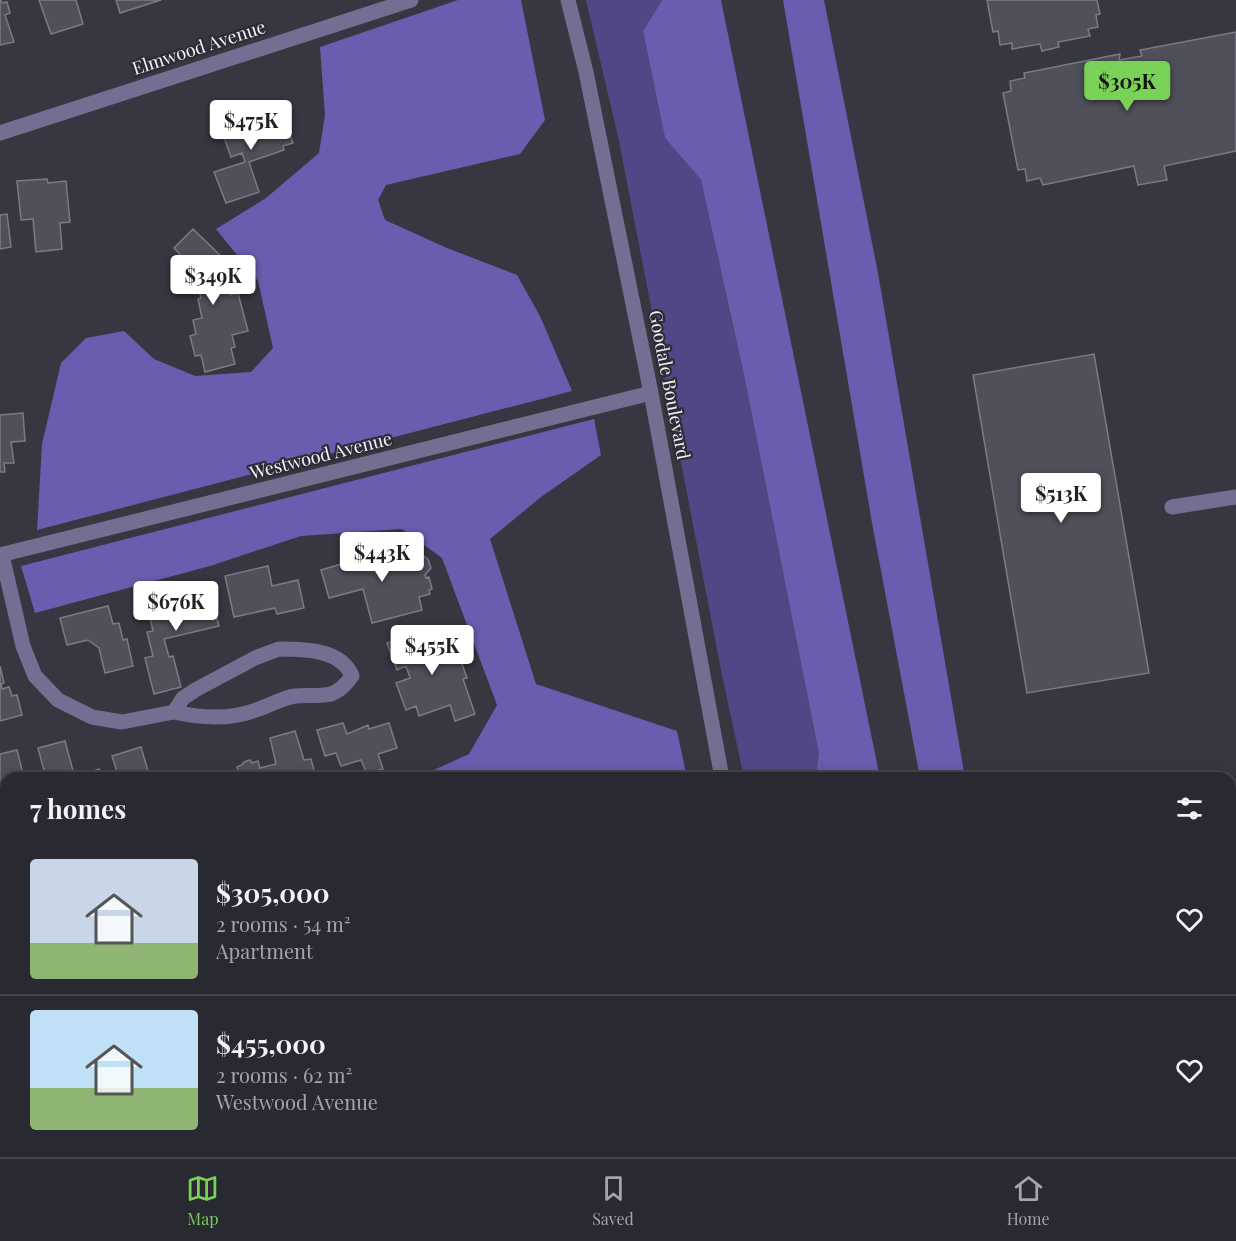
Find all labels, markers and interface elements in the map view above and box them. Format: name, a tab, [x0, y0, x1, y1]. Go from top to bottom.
street label: Elmwood Avenue	[129, 14, 269, 80]
pin: $305K	[1085, 61, 1169, 112]
text: $305K	[1098, 67, 1156, 94]
pin: $475K	[209, 100, 293, 151]
text: $475K	[224, 106, 278, 133]
pin: $349K	[171, 255, 255, 306]
text: $349K	[184, 261, 242, 288]
street label: Goodale Boulevard	[644, 308, 696, 462]
street label: Westwood Avenue	[246, 426, 394, 485]
pin: $513K	[1019, 473, 1103, 524]
text: $513K	[1035, 479, 1087, 506]
pin: $443K	[340, 532, 424, 583]
text: $443K	[354, 538, 410, 565]
pin: $676K	[134, 581, 218, 632]
text: $676K	[147, 587, 205, 614]
pin: $455K	[390, 625, 474, 676]
text: $455K	[405, 631, 459, 658]
text: 7 homes	[30, 791, 126, 826]
icon: filters	[1173, 792, 1206, 825]
text: $305,000	[216, 875, 330, 910]
icon: home	[78, 883, 150, 955]
icon: heart	[1173, 903, 1206, 936]
text: 2 rooms · 54 m²	[216, 910, 351, 937]
text: Apartment	[216, 937, 313, 964]
text: $455,000	[216, 1026, 326, 1061]
icon: home	[78, 1034, 150, 1106]
icon: heart	[1173, 1054, 1206, 1087]
text: 2 rooms · 62 m²	[216, 1061, 352, 1088]
text: Westwood Avenue	[216, 1088, 378, 1115]
tab: Map	[186, 1172, 219, 1229]
tab: Saved	[592, 1172, 634, 1229]
tab: Home	[1007, 1172, 1050, 1229]

